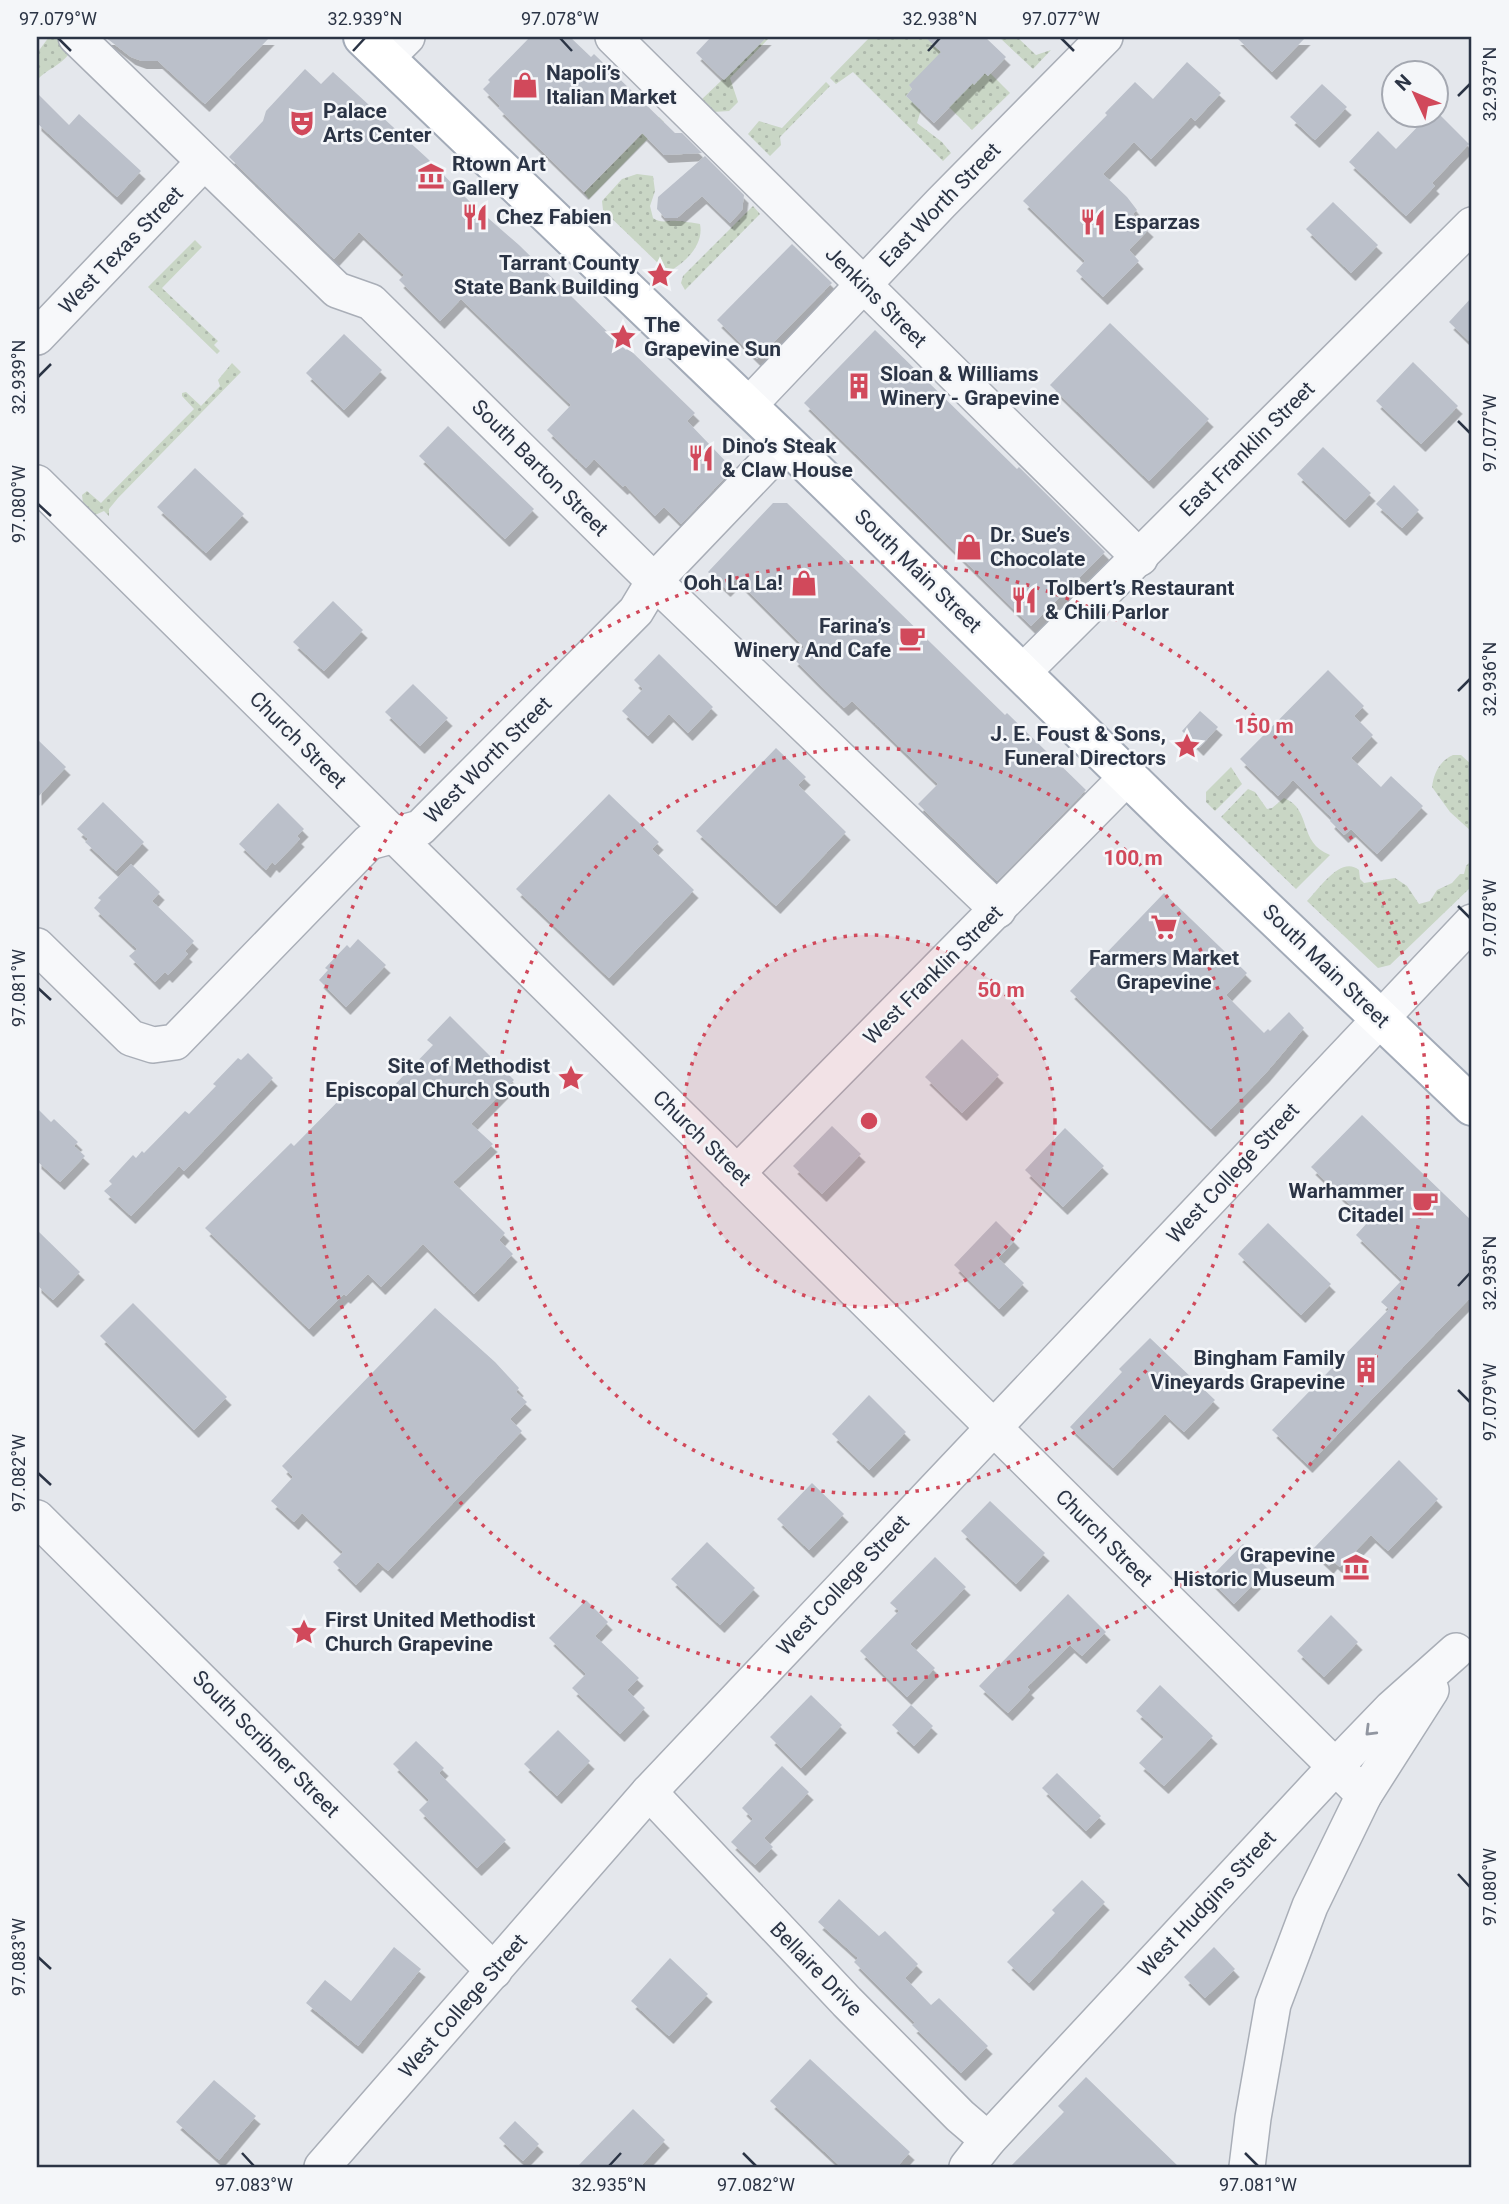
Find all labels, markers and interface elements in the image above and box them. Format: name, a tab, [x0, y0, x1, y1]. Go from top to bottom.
text: 97.079°W	[19, 8, 97, 29]
text: 32.939°N	[328, 8, 402, 29]
text: 97.078°W	[521, 8, 599, 29]
text: 32.938°N	[903, 8, 977, 29]
text: 97.077°W	[1022, 8, 1100, 29]
text: 32.937°N	[1479, 47, 1500, 121]
north arrow	[1380, 60, 1450, 130]
place label: Napoli’s Italian Market	[546, 61, 677, 109]
shop icon: Napoli’s Italian Market	[510, 70, 540, 100]
text: N	[1390, 70, 1416, 95]
place label: Palace Arts Center	[323, 99, 432, 147]
theatre icon: Palace Arts Center	[287, 108, 317, 138]
street label: East Worth Street	[875, 138, 1005, 272]
place label: Rtown Art Gallery	[452, 152, 546, 200]
museum icon: Rtown Art Gallery	[416, 161, 446, 191]
street label: West Texas Street	[54, 181, 188, 319]
restaurant icon: Chez Fabien	[460, 202, 490, 232]
place label: Chez Fabien	[496, 205, 612, 229]
restaurant icon: Esparzas	[1078, 207, 1108, 237]
place label: Esparzas	[1114, 210, 1200, 234]
street label: Jenkins Street	[820, 241, 932, 353]
place label: Tarrant County State Bank Building	[454, 251, 639, 299]
place icon: Tarrant County State Bank Building	[645, 260, 675, 290]
place label: The Grapevine Sun	[644, 313, 781, 361]
place icon: The Grapevine Sun	[608, 322, 638, 352]
text: 32.939°N	[8, 340, 29, 414]
place label: Sloan & Williams Winery - Grapevine	[880, 362, 1059, 410]
building icon: Sloan & Williams Winery - Grapevine	[844, 371, 874, 401]
street label: East Franklin Street	[1175, 377, 1319, 521]
text: 97.077°W	[1479, 394, 1500, 472]
street label: South Barton Street	[467, 395, 613, 541]
place label: Dino’s Steak & Claw House	[722, 434, 853, 482]
restaurant icon: Dino’s Steak & Claw House	[686, 443, 716, 473]
text: 97.080°W	[8, 465, 29, 543]
street label: South Main Street	[850, 504, 986, 638]
place label: Dr. Sue’s Chocolate	[990, 523, 1085, 571]
shop icon: Dr. Sue’s Chocolate	[954, 532, 984, 562]
shop icon: Ooh La La!	[789, 568, 819, 598]
place label: Ooh La La!	[684, 571, 783, 595]
place label: Tolbert’s Restaurant & Chili Parlor	[1045, 576, 1234, 624]
restaurant icon: Tolbert’s Restaurant & Chili Parlor	[1009, 585, 1039, 615]
place label: Farina’s Winery And Cafe	[734, 614, 891, 662]
cafe icon: Farina’s Winery And Cafe	[897, 623, 927, 653]
text: 32.936°N	[1479, 642, 1500, 716]
street label: Church Street	[245, 687, 351, 793]
street label: West Worth Street	[420, 692, 556, 828]
text: 150 m	[1234, 714, 1294, 738]
place label: J. E. Foust & Sons, Funeral Directors	[990, 722, 1166, 770]
place icon: J. E. Foust & Sons, Funeral Directors	[1172, 731, 1202, 761]
text: 100 m	[1103, 846, 1163, 870]
text: 97.078°W	[1479, 879, 1500, 957]
street label: South Main Street	[1258, 899, 1394, 1033]
street label: West Franklin Street	[859, 900, 1008, 1049]
supermarket icon: Farmers Market Grapevine	[1149, 912, 1179, 942]
place label: Farmers Market Grapevine	[1089, 946, 1239, 994]
text: 97.081°W	[8, 949, 29, 1027]
text: 50 m	[977, 978, 1025, 1002]
place label: Site of Methodist Episcopal Church South	[325, 1054, 550, 1102]
place icon: Site of Methodist Episcopal Church South	[556, 1063, 586, 1093]
street label: Church Street	[648, 1085, 756, 1191]
street label: West College Street	[1162, 1098, 1304, 1248]
centre of rings	[857, 1109, 881, 1133]
place label: Warhammer Citadel	[1289, 1179, 1404, 1227]
cafe icon: Warhammer Citadel	[1410, 1188, 1440, 1218]
text: 32.935°N	[1479, 1236, 1500, 1310]
place label: Bingham Family Vineyards Grapevine	[1151, 1346, 1345, 1394]
building icon: Bingham Family Vineyards Grapevine	[1351, 1355, 1381, 1385]
text: 97.079°W	[1479, 1363, 1500, 1441]
text: 97.082°W	[8, 1434, 29, 1512]
street label: Church Street	[1051, 1485, 1157, 1591]
street label: West College Street	[772, 1510, 914, 1660]
place label: Grapevine Historic Museum	[1174, 1543, 1335, 1591]
museum icon: Grapevine Historic Museum	[1341, 1552, 1371, 1582]
place label: First United Methodist Church Grapevine	[325, 1608, 535, 1656]
place icon: First United Methodist Church Grapevine	[289, 1617, 319, 1647]
street label: South Scribner Street	[188, 1666, 344, 1822]
one-way arrow	[1366, 1722, 1379, 1735]
street label: West Hudgins Street	[1133, 1826, 1281, 1982]
text: 97.080°W	[1479, 1848, 1500, 1926]
street label: Bellaire Drive	[765, 1917, 867, 2021]
text: 97.083°W	[8, 1918, 29, 1996]
street label: West College Street	[394, 1929, 532, 2083]
text: 97.083°W	[215, 2174, 293, 2195]
text: 32.935°N	[572, 2174, 646, 2195]
text: 97.082°W	[717, 2174, 795, 2195]
text: 97.081°W	[1219, 2174, 1297, 2195]

